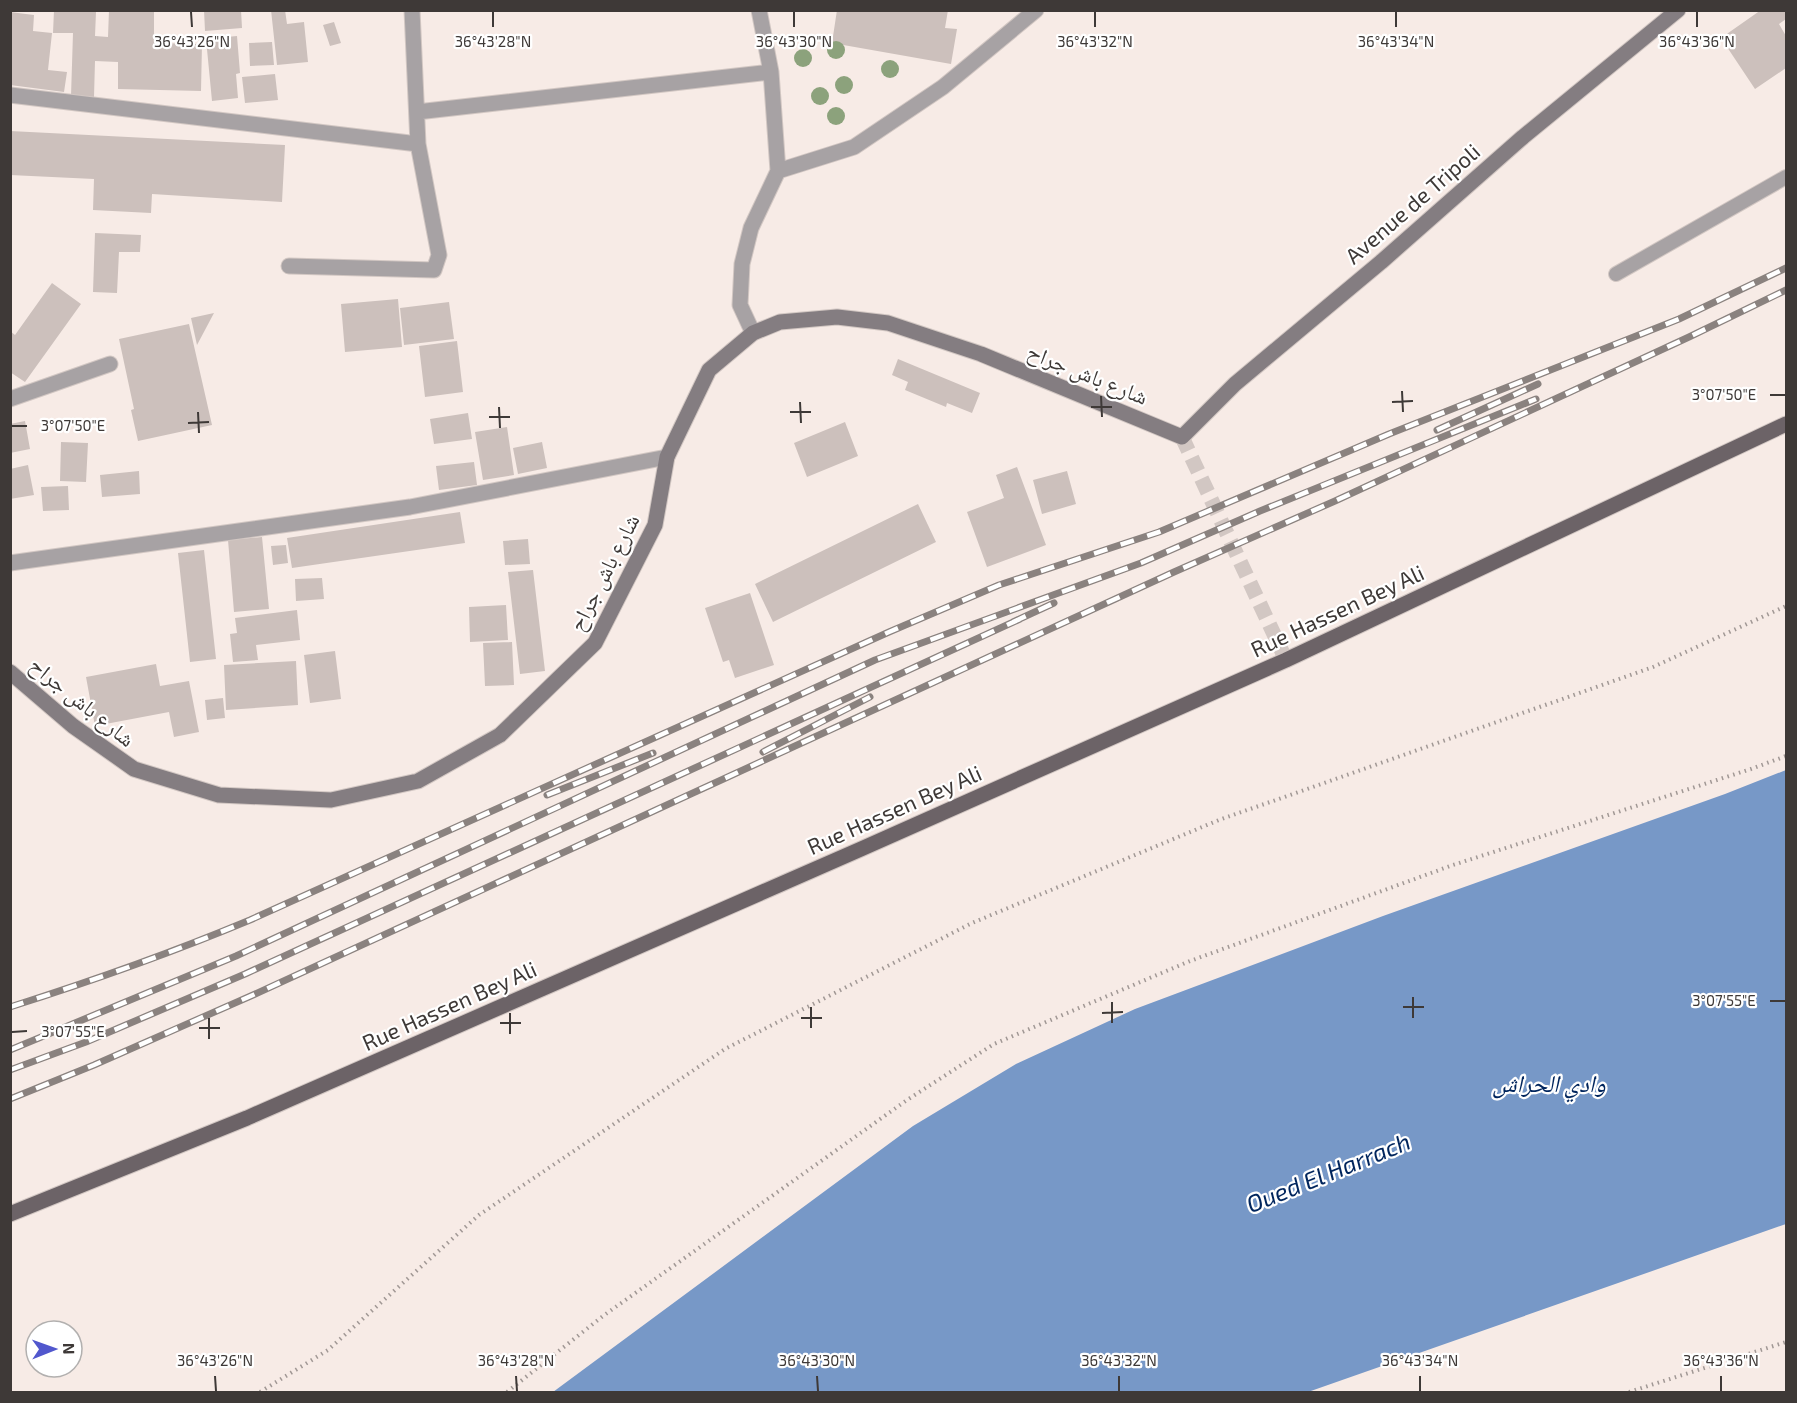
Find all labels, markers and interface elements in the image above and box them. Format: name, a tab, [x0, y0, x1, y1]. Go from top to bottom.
text: 36°43'26"N	[154, 32, 230, 50]
text: 36°43'28"N	[455, 32, 531, 50]
text: 36°43'30"N	[756, 32, 832, 50]
text: 36°43'32"N	[1057, 32, 1133, 50]
text: 36°43'34"N	[1358, 32, 1434, 50]
text: 36°43'36"N	[1659, 32, 1735, 50]
street label: Avenue de Tripoli	[1339, 138, 1485, 268]
street label: شارع باش جراح	[1023, 337, 1152, 411]
text: 3°07'50"E	[1692, 385, 1756, 403]
text: 3°07'50"E	[41, 416, 105, 434]
street label: شارع باش جراح	[562, 509, 645, 636]
street label: Rue Hassen Bey Ali	[1246, 558, 1428, 662]
street label: شارع باش جراح	[24, 651, 141, 753]
street label: Rue Hassen Bey Ali	[803, 759, 985, 859]
street label: Rue Hassen Bey Ali	[358, 955, 540, 1055]
text: 3°07'55"E	[1692, 991, 1756, 1009]
text: 3°07'55"E	[41, 1022, 105, 1040]
water label: وادي الحراش	[1492, 1068, 1606, 1103]
water label: Oued El Harrach	[1242, 1126, 1414, 1218]
north arrow	[24, 1319, 84, 1379]
text: N	[60, 1343, 79, 1355]
text: 36°43'26"N	[177, 1351, 253, 1369]
text: 36°43'28"N	[478, 1351, 554, 1369]
text: 36°43'30"N	[779, 1351, 855, 1369]
text: 36°43'32"N	[1081, 1351, 1157, 1369]
text: 36°43'34"N	[1382, 1351, 1458, 1369]
text: 36°43'36"N	[1683, 1351, 1759, 1369]

